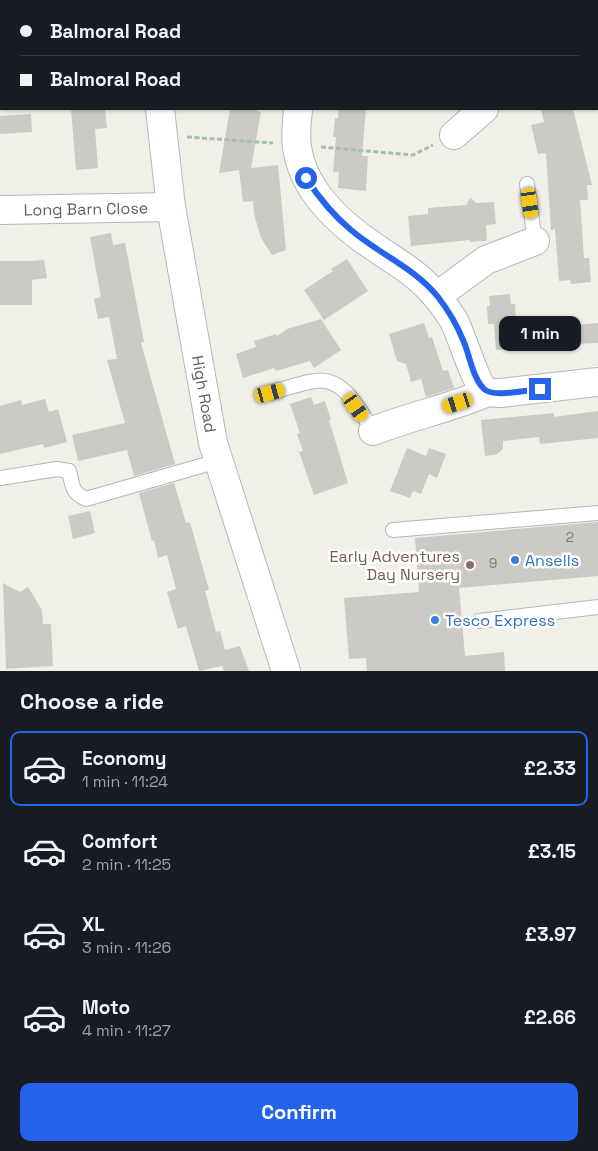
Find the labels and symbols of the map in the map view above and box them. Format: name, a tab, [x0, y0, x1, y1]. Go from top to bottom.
route start	[295, 167, 317, 189]
car	[520, 187, 539, 219]
street label: Long Barn Close	[24, 197, 148, 221]
callout: 1 min	[499, 316, 581, 352]
street label: High Road	[187, 354, 221, 434]
route end	[529, 378, 551, 400]
car	[253, 382, 286, 404]
car	[341, 390, 370, 424]
car	[441, 391, 474, 415]
house number: 2	[566, 528, 574, 546]
place label: Early Adventures Day Nursery	[330, 546, 460, 585]
place label: Ansells	[525, 550, 579, 571]
house number: 9	[489, 554, 497, 572]
marker: Ansells	[509, 554, 521, 566]
marker: Early Adventures Day Nursery	[464, 559, 476, 571]
place label: Tesco Express	[445, 610, 555, 631]
marker: Tesco Express	[429, 614, 441, 626]

